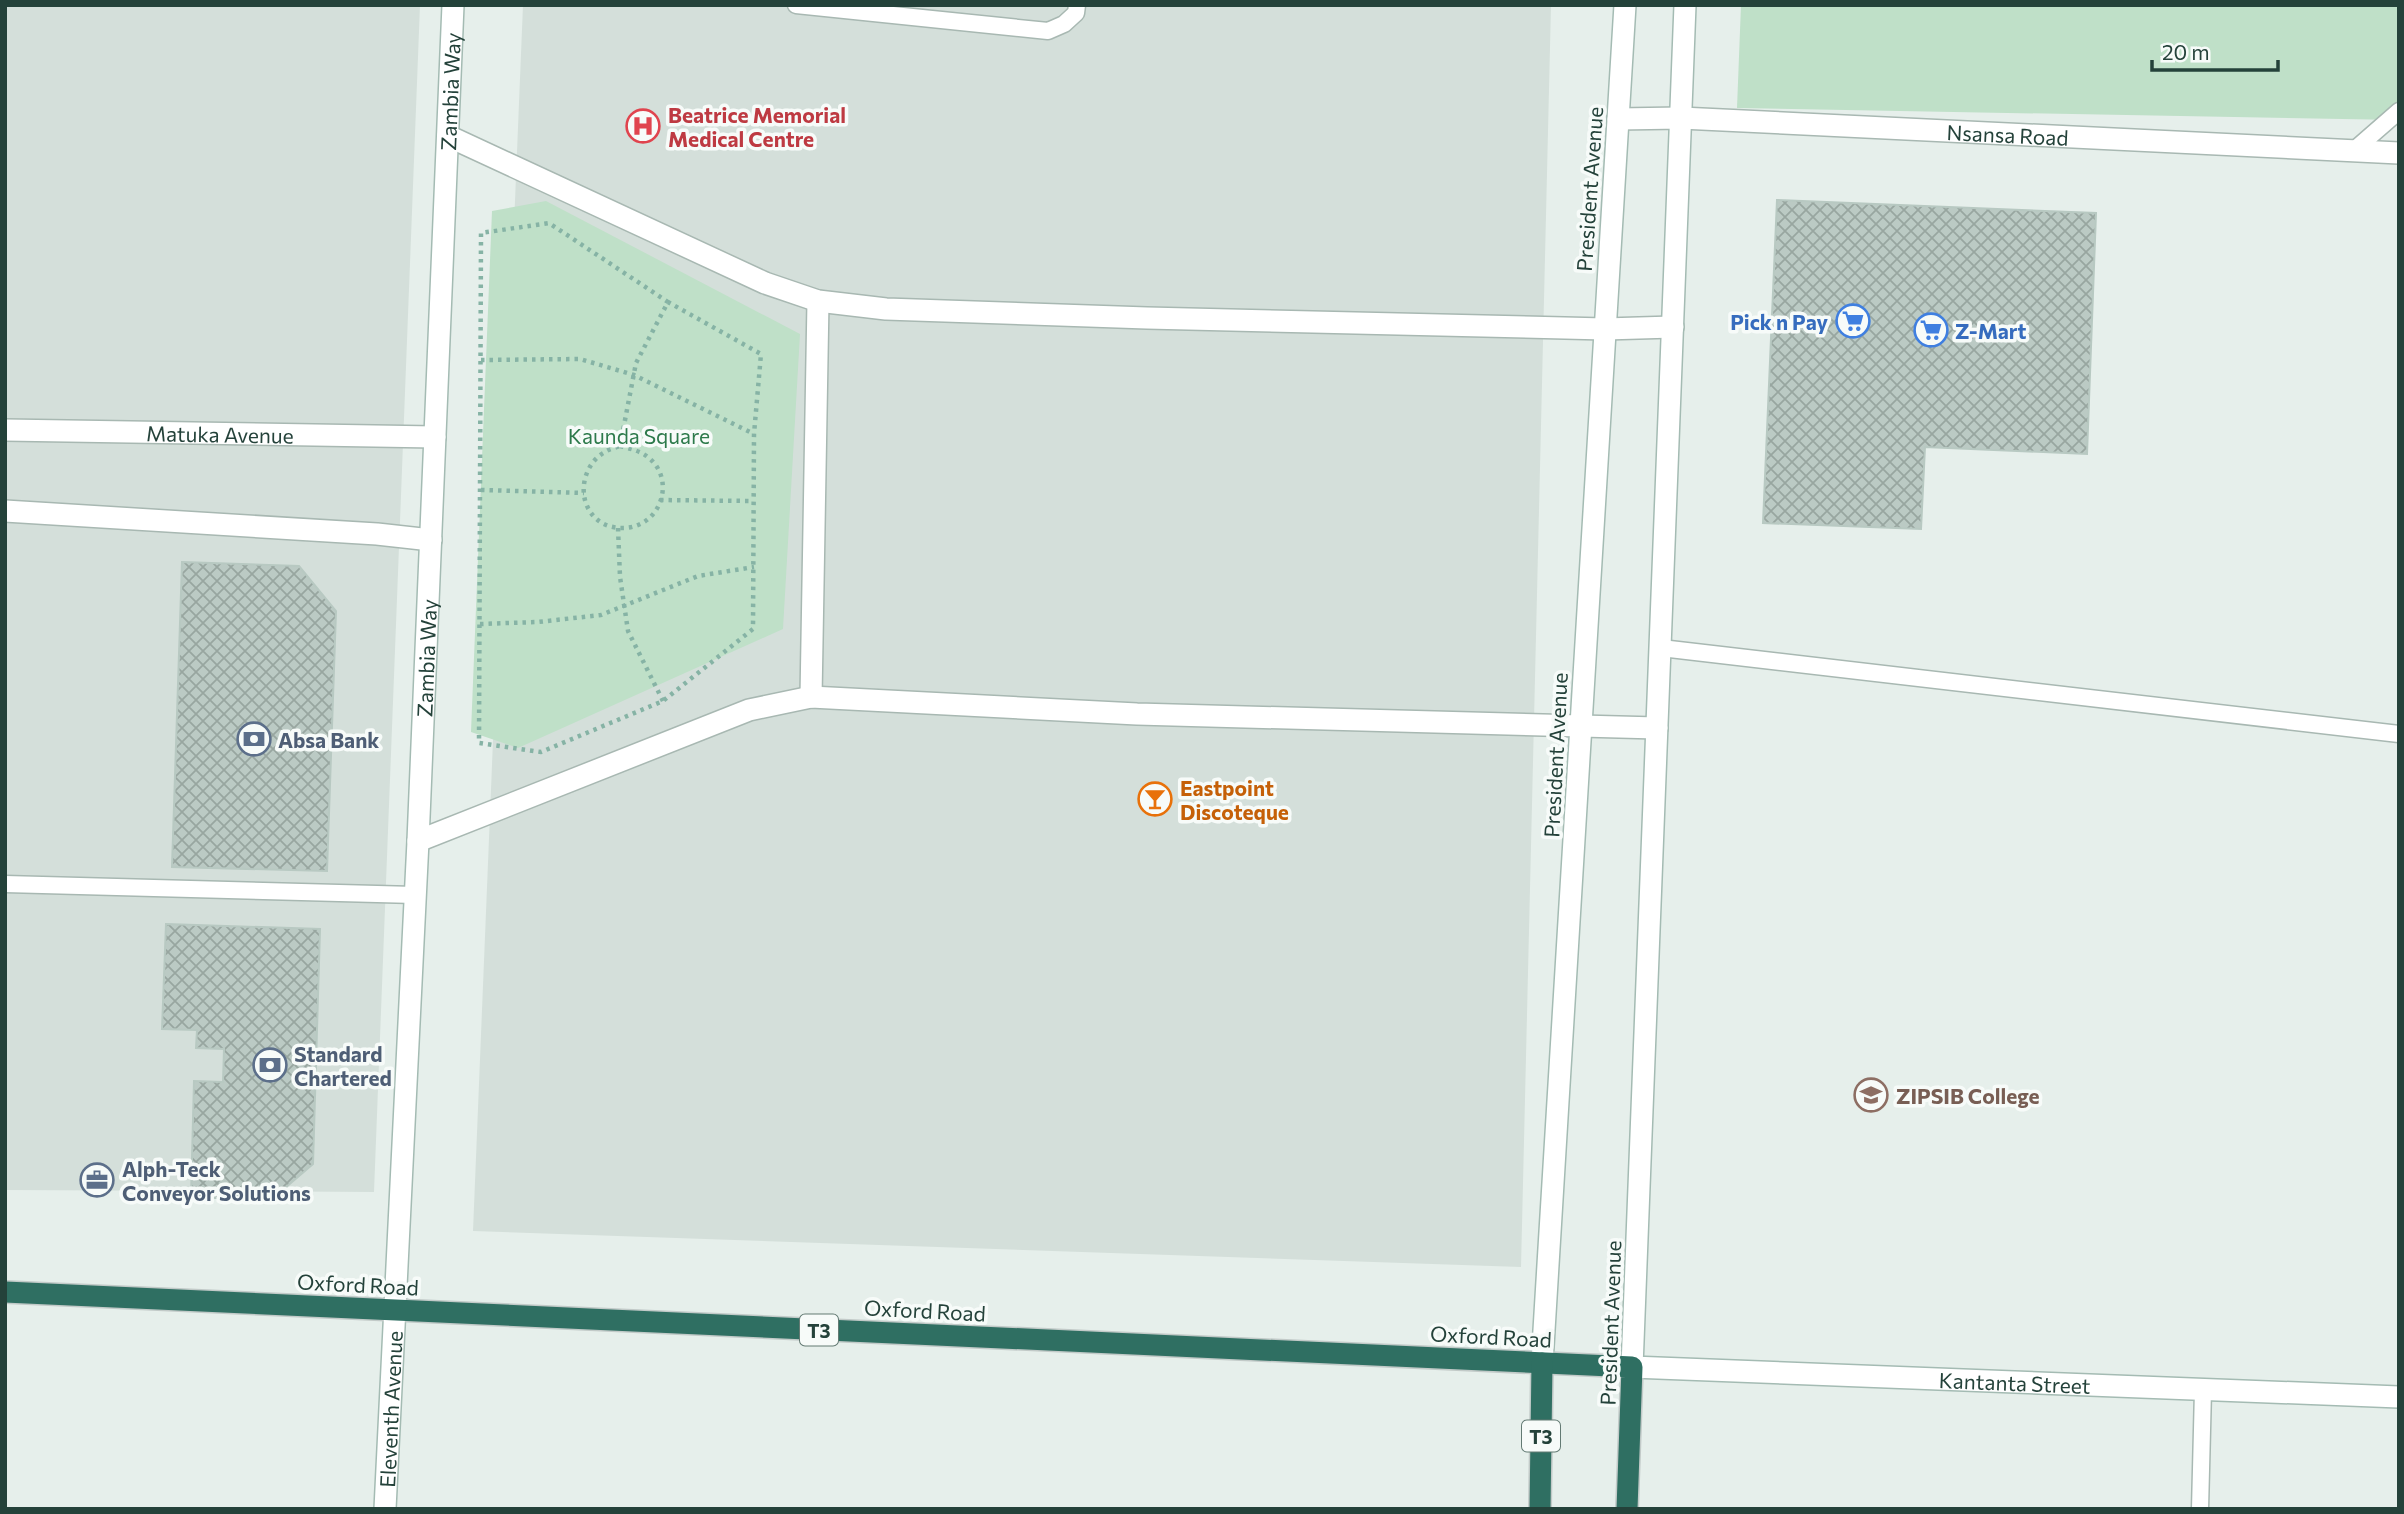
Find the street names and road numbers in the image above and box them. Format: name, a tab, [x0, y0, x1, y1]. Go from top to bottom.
street label: Zambia Way	[434, 32, 464, 151]
street label: President Avenue	[1571, 106, 1607, 272]
street label: Nsansa Road	[1946, 118, 2069, 149]
street label: Matuka Avenue	[146, 420, 294, 447]
street label: Zambia Way	[411, 598, 441, 718]
street label: President Avenue	[1538, 672, 1572, 838]
street label: President Avenue	[1595, 1240, 1625, 1406]
street label: Oxford Road	[297, 1268, 419, 1300]
street label: Oxford Road	[864, 1294, 986, 1326]
road number: T3	[800, 1314, 838, 1346]
street label: Oxford Road	[1430, 1320, 1552, 1352]
street label: Eleventh Avenue	[374, 1330, 406, 1488]
street label: Kantanta Street	[1938, 1367, 2091, 1397]
road number: T3	[1522, 1420, 1560, 1452]

